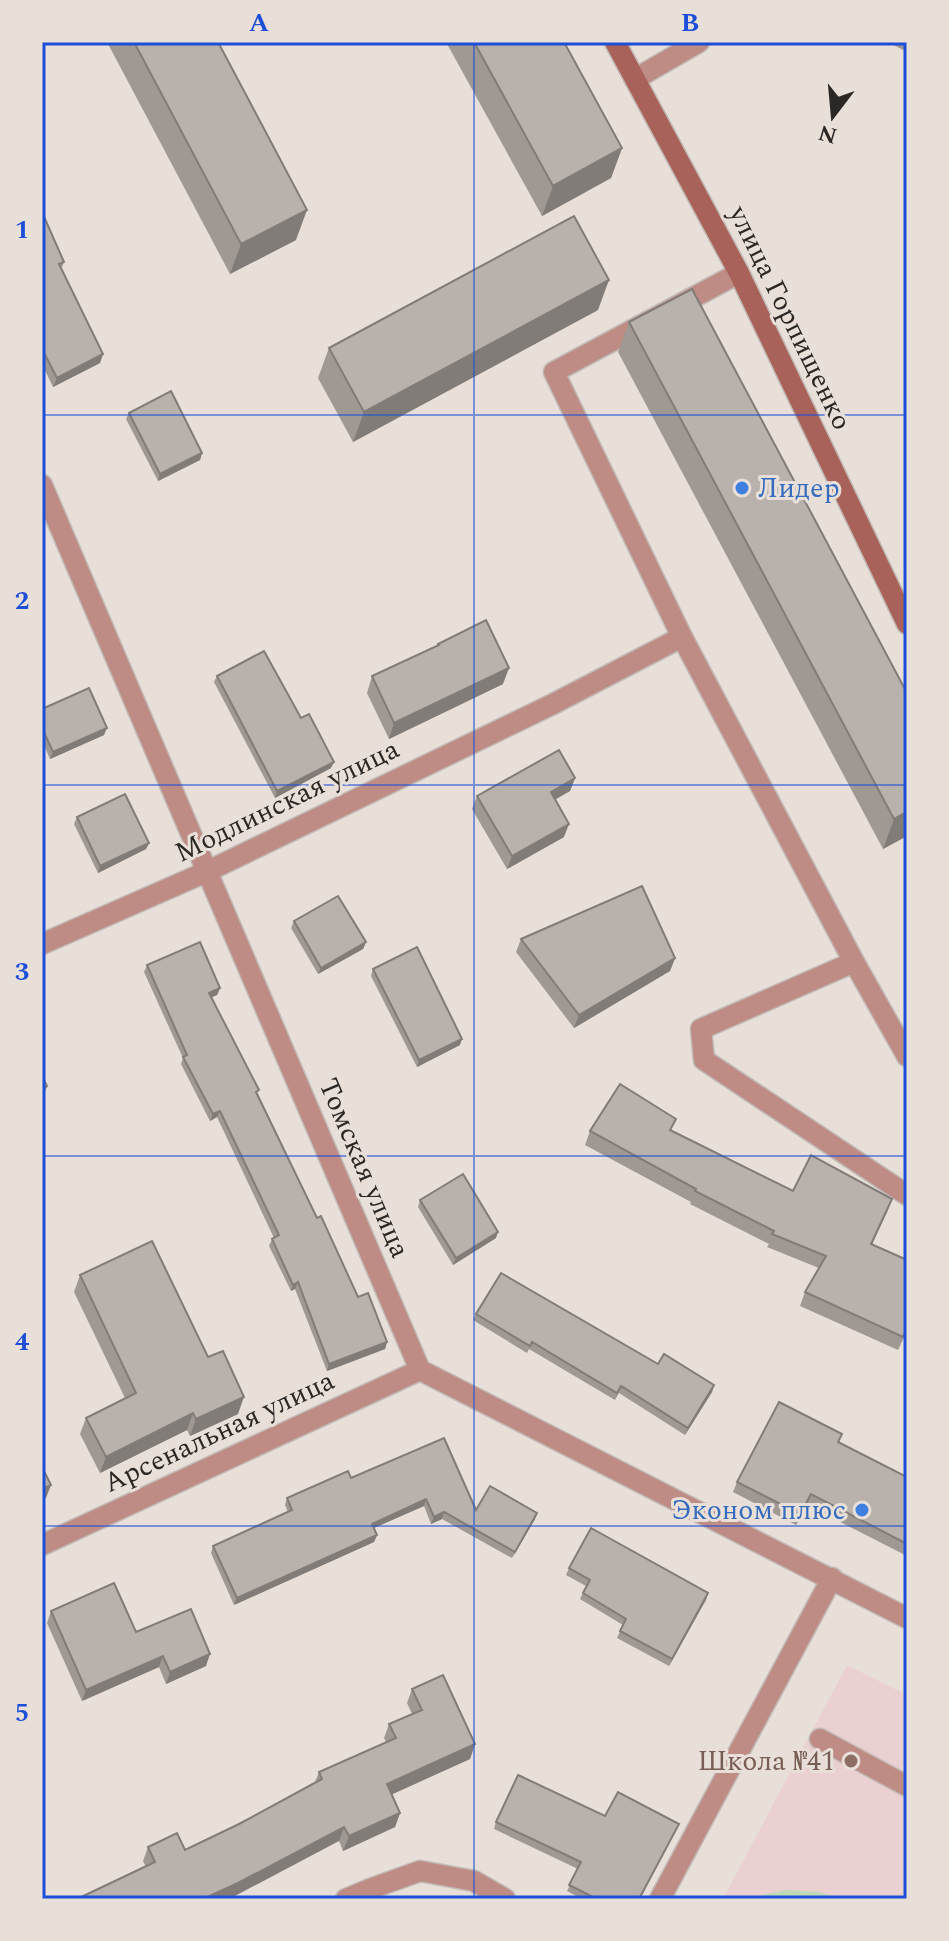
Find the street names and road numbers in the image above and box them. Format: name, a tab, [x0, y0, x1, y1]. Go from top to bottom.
street label: улица Горпищенко	[717, 198, 863, 438]
street label: Модлинская улица	[167, 728, 407, 874]
street label: Томская улица	[307, 1071, 421, 1265]
street label: Арсенальная улица	[96, 1359, 342, 1504]

